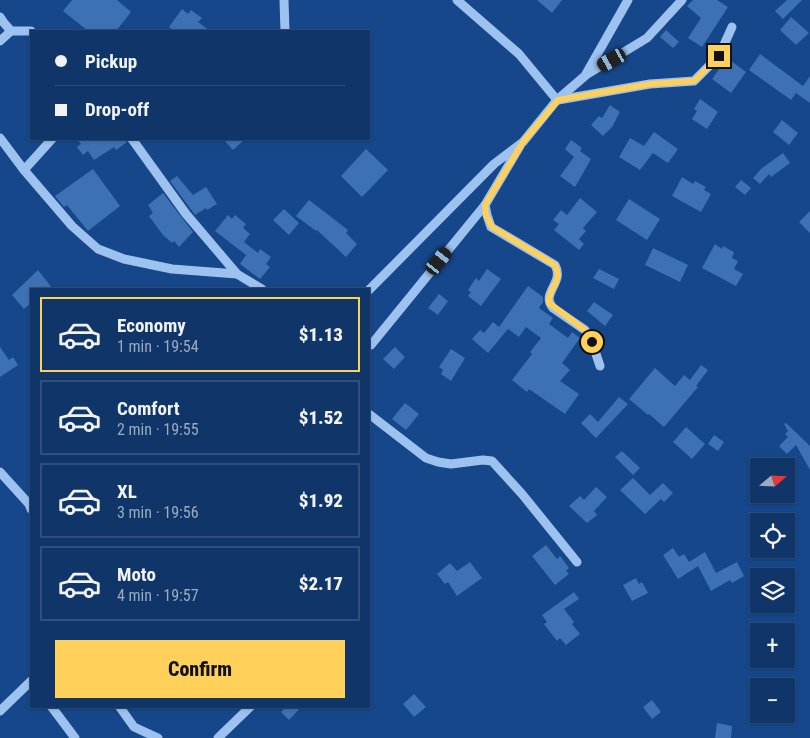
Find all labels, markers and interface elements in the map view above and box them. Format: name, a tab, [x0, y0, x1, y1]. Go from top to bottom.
route end	[708, 45, 730, 67]
car	[595, 46, 628, 74]
text: Pickup	[85, 50, 137, 73]
text: Drop-off	[85, 98, 149, 121]
car	[423, 245, 454, 277]
icon: car	[57, 312, 102, 357]
text: Economy	[117, 314, 186, 337]
text: $1.13	[299, 323, 343, 346]
route start	[581, 331, 603, 353]
text: 1 min · 19:54	[117, 337, 199, 356]
icon: car	[57, 395, 102, 440]
text: Comfort	[117, 397, 180, 420]
text: $1.52	[299, 406, 343, 429]
text: 2 min · 19:55	[117, 420, 199, 439]
north arrow	[750, 458, 795, 502]
map controls	[750, 458, 795, 723]
icon: car	[57, 478, 102, 523]
text: XL	[117, 480, 137, 503]
text: $1.92	[299, 489, 343, 512]
text: 3 min · 19:56	[117, 503, 199, 522]
button: locate	[750, 513, 795, 558]
icon: car	[57, 561, 102, 606]
text: Moto	[117, 563, 156, 586]
button: layers	[750, 568, 795, 613]
text: $2.17	[299, 572, 343, 595]
text: 4 min · 19:57	[117, 586, 199, 605]
button: +	[750, 623, 795, 668]
button: Confirm	[55, 640, 345, 698]
button: −	[750, 678, 795, 723]

